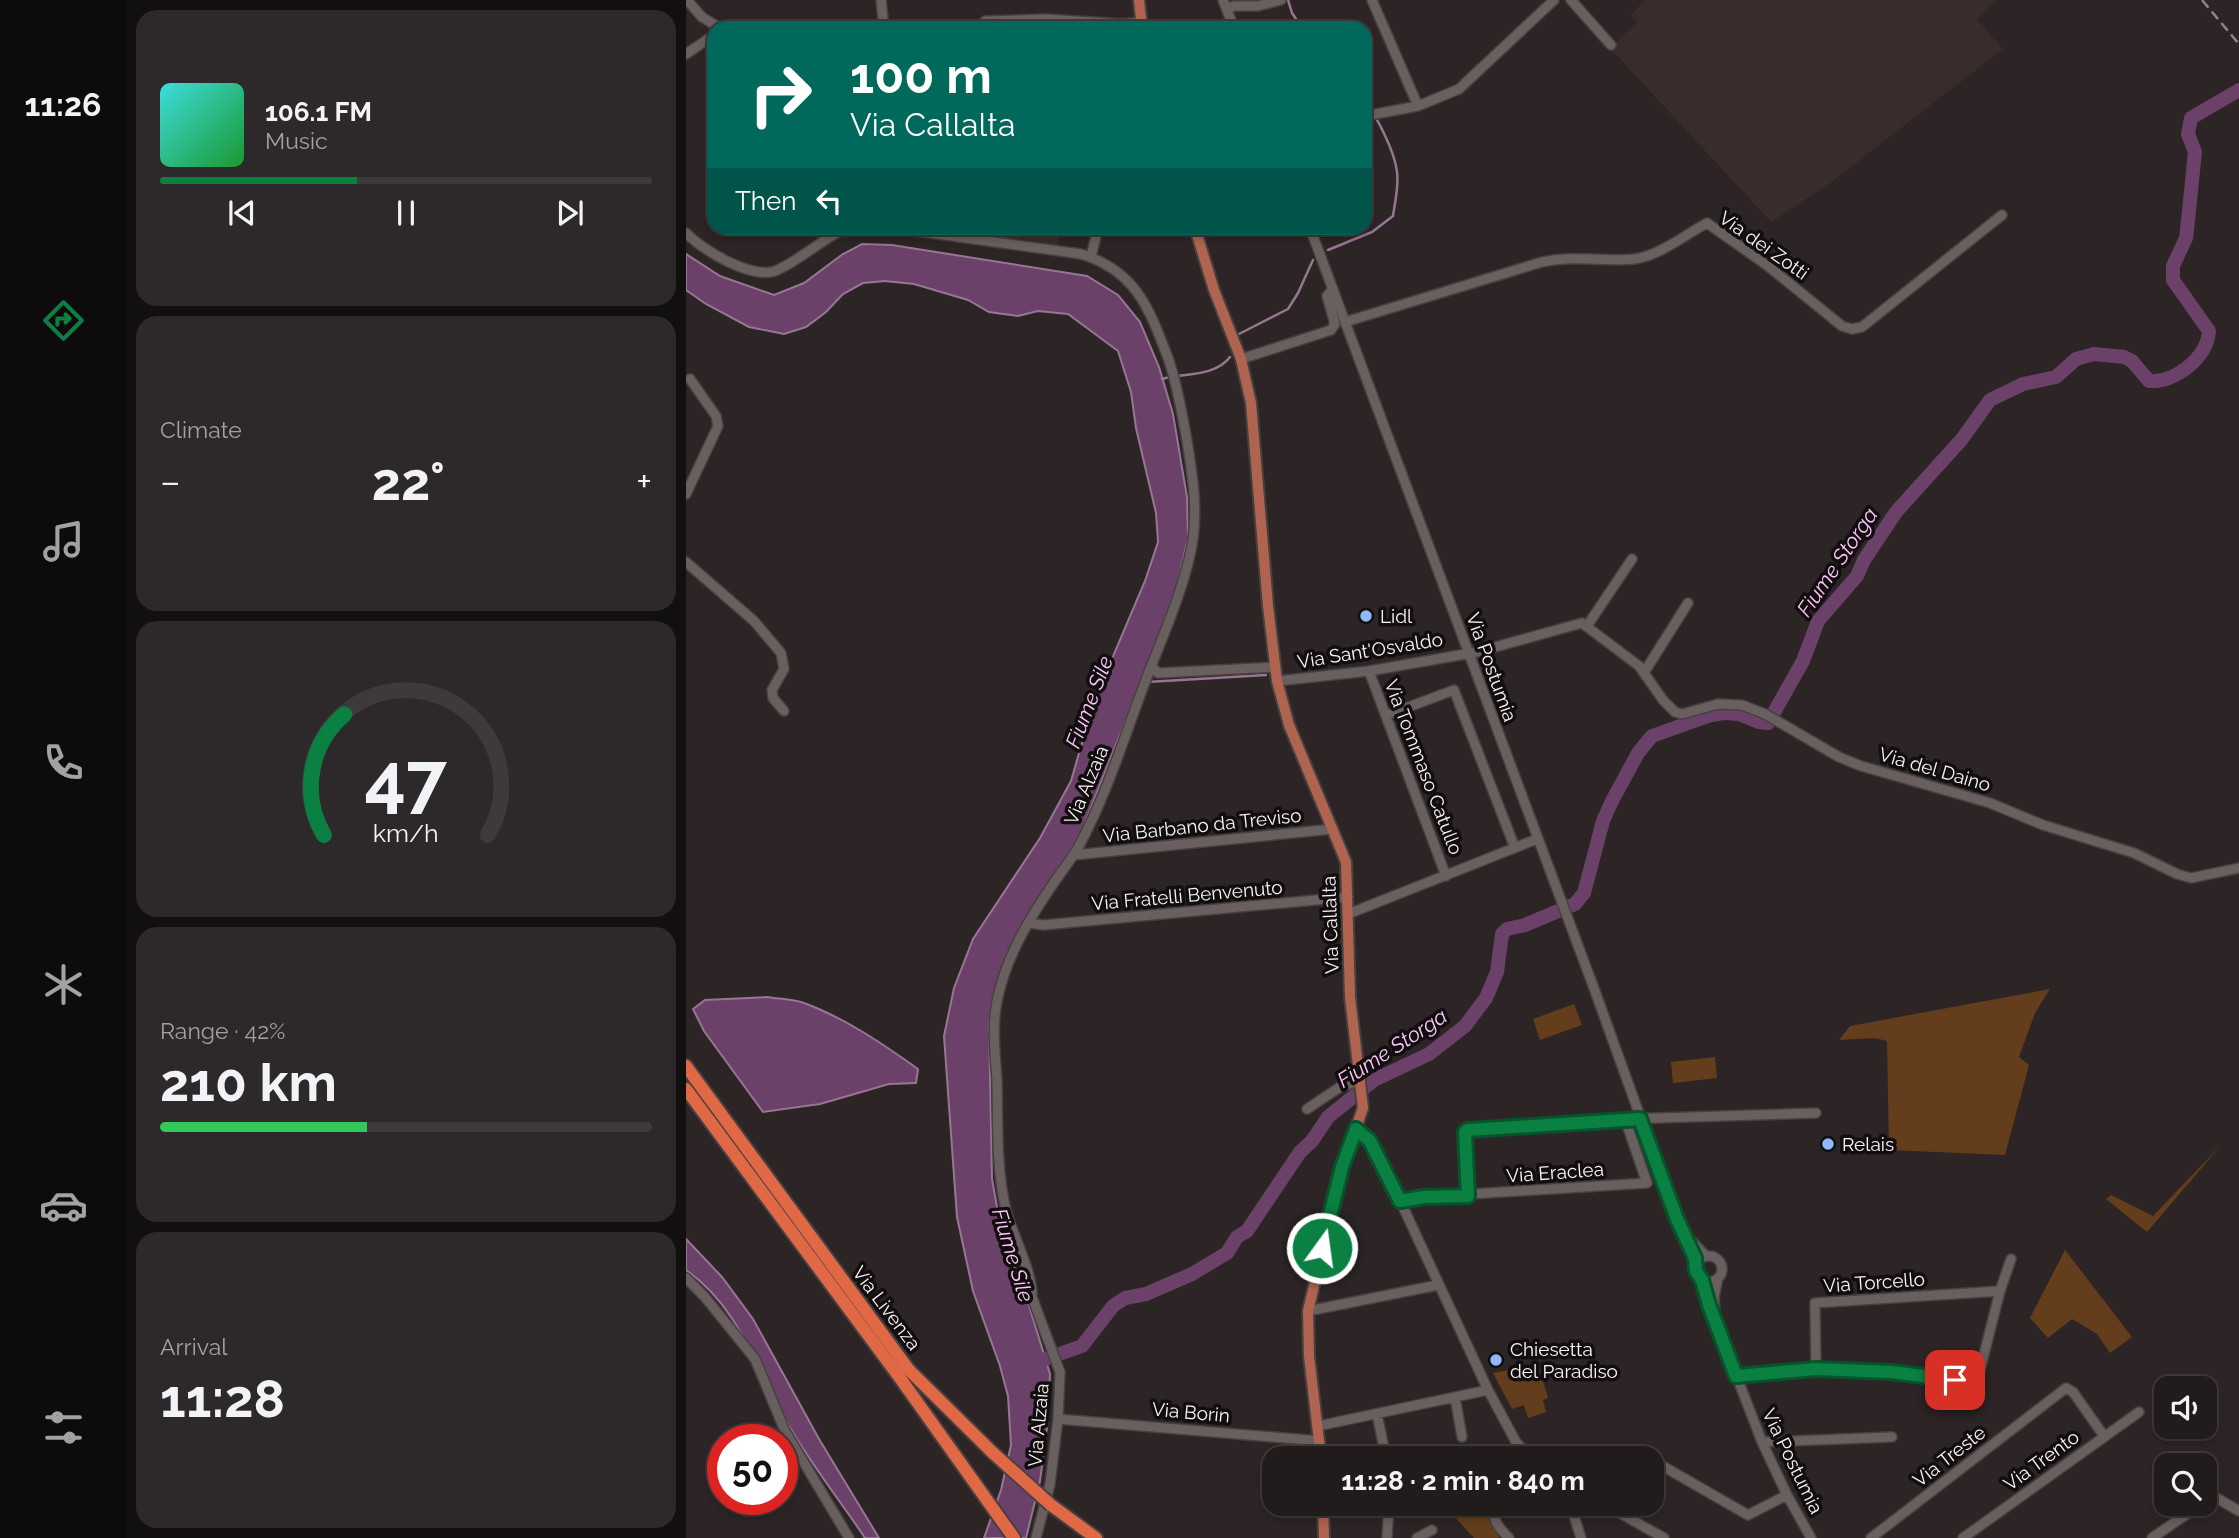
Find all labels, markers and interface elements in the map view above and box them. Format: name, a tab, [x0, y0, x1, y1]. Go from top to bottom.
text: 100 m	[850, 47, 992, 104]
icon: right	[735, 49, 826, 140]
text: 11:26	[25, 86, 102, 123]
text: 106.1 FM	[265, 97, 372, 127]
text: Via Callalta	[850, 106, 1015, 143]
text: Music	[265, 127, 328, 154]
icon: left	[810, 182, 848, 220]
text: Then	[735, 186, 796, 216]
icon: previous	[223, 194, 261, 232]
icon: pause	[387, 194, 425, 232]
icon: next	[551, 194, 589, 232]
street label: Via dei Zotti	[1715, 206, 1813, 284]
icon: directions	[39, 296, 88, 345]
text: Climate	[160, 416, 242, 443]
text: 22°	[372, 451, 445, 512]
text: −	[160, 459, 180, 504]
text: +	[636, 459, 652, 504]
water label: Fiume Storga	[1791, 503, 1883, 621]
icon: music	[39, 517, 88, 566]
place label: Lidl	[1380, 605, 1413, 627]
marker: Lidl	[1358, 608, 1374, 624]
street label: Via Postumia	[1462, 610, 1522, 724]
street label: Via Sant'Osvaldo	[1296, 628, 1444, 672]
water label: Fiume Sile	[1060, 652, 1118, 752]
street label: Via Tommaso Catullo	[1380, 676, 1468, 858]
text: 47	[365, 737, 447, 822]
icon: phone	[39, 738, 88, 787]
street label: Via Alzaia	[1059, 742, 1113, 828]
street label: Via del Daino	[1877, 743, 1993, 795]
street label: Via Barbano da Treviso	[1102, 804, 1302, 846]
text: km/h	[373, 818, 439, 848]
street label: Via Fratelli Benvenuto	[1091, 876, 1283, 914]
street label: Via Callalta	[1317, 876, 1343, 974]
icon: climate	[39, 960, 88, 1009]
water label: Fiume Storga	[1332, 1003, 1452, 1093]
text: Range · 42%	[160, 1017, 286, 1044]
text: 210 km	[160, 1052, 337, 1113]
place label: Relais	[1842, 1133, 1894, 1155]
marker: Relais	[1820, 1136, 1836, 1152]
street label: Via Eraclea	[1505, 1158, 1605, 1186]
icon: car	[39, 1181, 88, 1230]
water label: Fiume Sile	[987, 1205, 1039, 1305]
position arrow	[1285, 1211, 1359, 1285]
street label: Via Livenza	[848, 1262, 926, 1354]
street label: Via Torcello	[1822, 1267, 1926, 1297]
text: Arrival	[160, 1333, 227, 1360]
place label: Chiesetta del Paradiso	[1510, 1338, 1618, 1382]
pin	[1925, 1350, 1985, 1410]
marker: Chiesetta del Paradiso	[1488, 1352, 1504, 1368]
icon: arrive	[1936, 1361, 1974, 1399]
text: 11:28	[160, 1368, 285, 1429]
map controls	[2154, 1376, 2217, 1516]
button: sound	[2154, 1376, 2217, 1439]
street label: Via Alzaia	[1023, 1382, 1053, 1468]
street label: Via Borin	[1151, 1398, 1231, 1426]
icon: filters	[39, 1403, 88, 1452]
street label: Via Postumia	[1758, 1405, 1828, 1517]
street label: Via Treste	[1908, 1421, 1990, 1491]
speed limit sign: 50	[707, 1424, 798, 1515]
street label: Via Trento	[1999, 1425, 2083, 1495]
button: search	[2154, 1453, 2217, 1516]
text: 11:28 · 2 min · 840 m	[1341, 1466, 1585, 1496]

